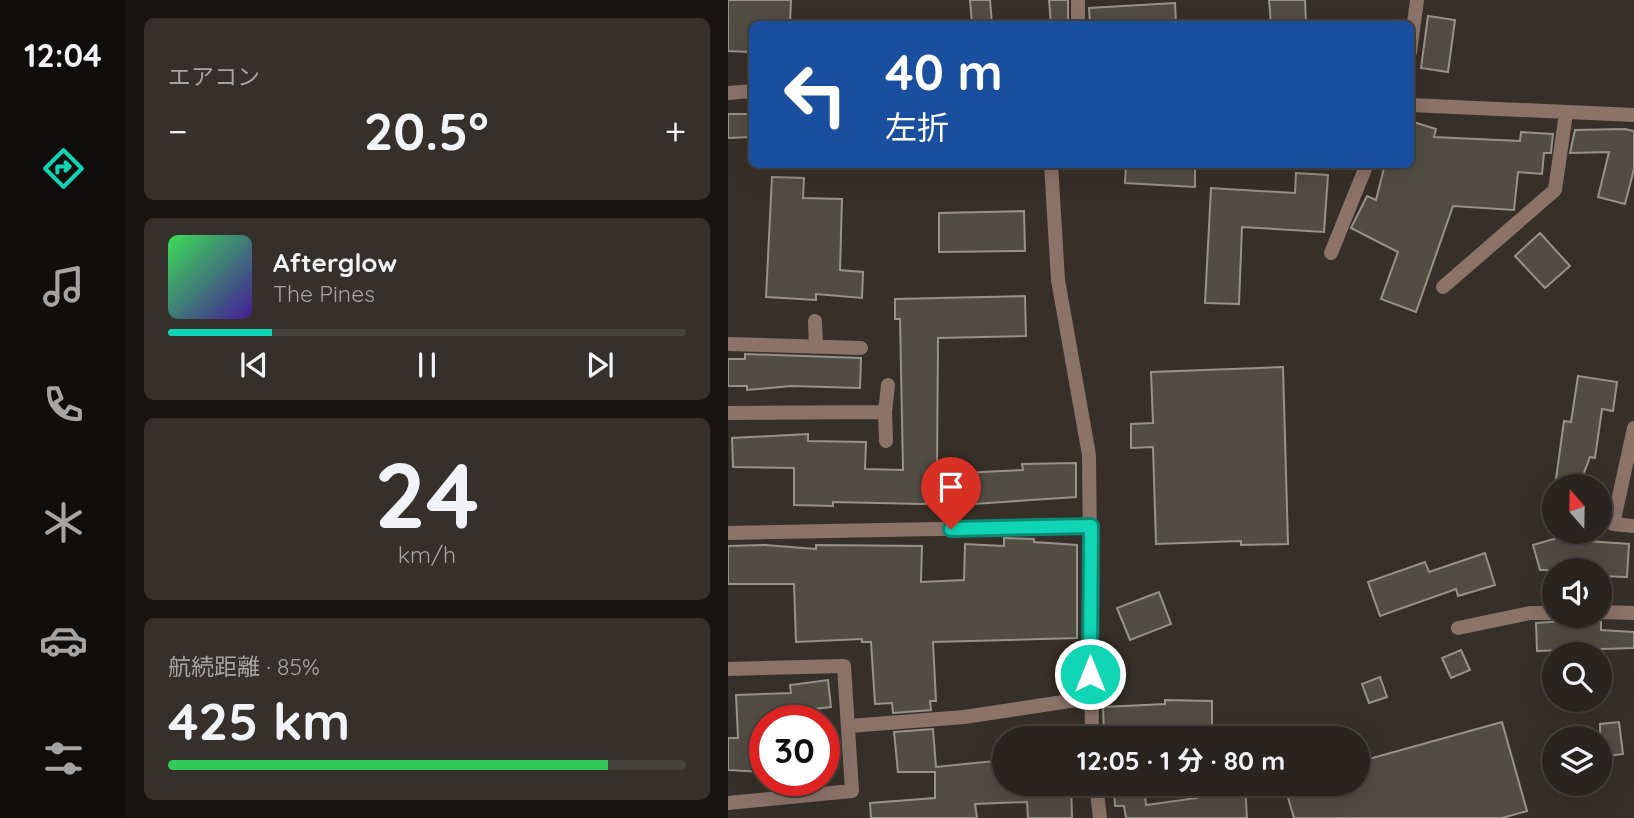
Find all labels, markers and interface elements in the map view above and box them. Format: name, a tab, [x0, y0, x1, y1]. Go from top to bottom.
text: 12:04	[24, 35, 102, 75]
text: 40 m	[885, 41, 1003, 102]
icon: left	[770, 49, 861, 140]
text: エアコン	[168, 62, 260, 91]
text: 20.5°	[364, 98, 489, 163]
text: −	[168, 107, 188, 155]
text: +	[665, 107, 686, 155]
text: 左折	[885, 107, 949, 147]
icon: directions	[39, 144, 88, 193]
text: Afterglow	[273, 246, 397, 279]
icon: music	[39, 262, 88, 311]
text: The Pines	[273, 279, 375, 308]
icon: previous	[235, 346, 273, 384]
icon: pause	[408, 346, 446, 384]
icon: next	[581, 346, 619, 384]
icon: phone	[39, 380, 88, 429]
text: 24	[374, 437, 480, 551]
pin	[921, 457, 981, 529]
icon: arrive	[932, 468, 970, 506]
north arrow	[1542, 474, 1612, 544]
map controls	[1542, 474, 1612, 796]
icon: climate	[39, 498, 88, 547]
text: km/h	[398, 540, 456, 569]
button: sound	[1542, 558, 1612, 628]
icon: car	[39, 616, 88, 665]
position arrow	[1053, 637, 1127, 711]
button: search	[1542, 642, 1612, 712]
text: 航続距離 · 85%	[168, 652, 320, 681]
text: 425 km	[168, 688, 350, 753]
speed limit sign: 30	[749, 705, 840, 796]
button: layers	[1542, 726, 1612, 796]
icon: filters	[39, 734, 88, 783]
text: 12:05 · 1 分 · 80 m	[1077, 744, 1285, 777]

